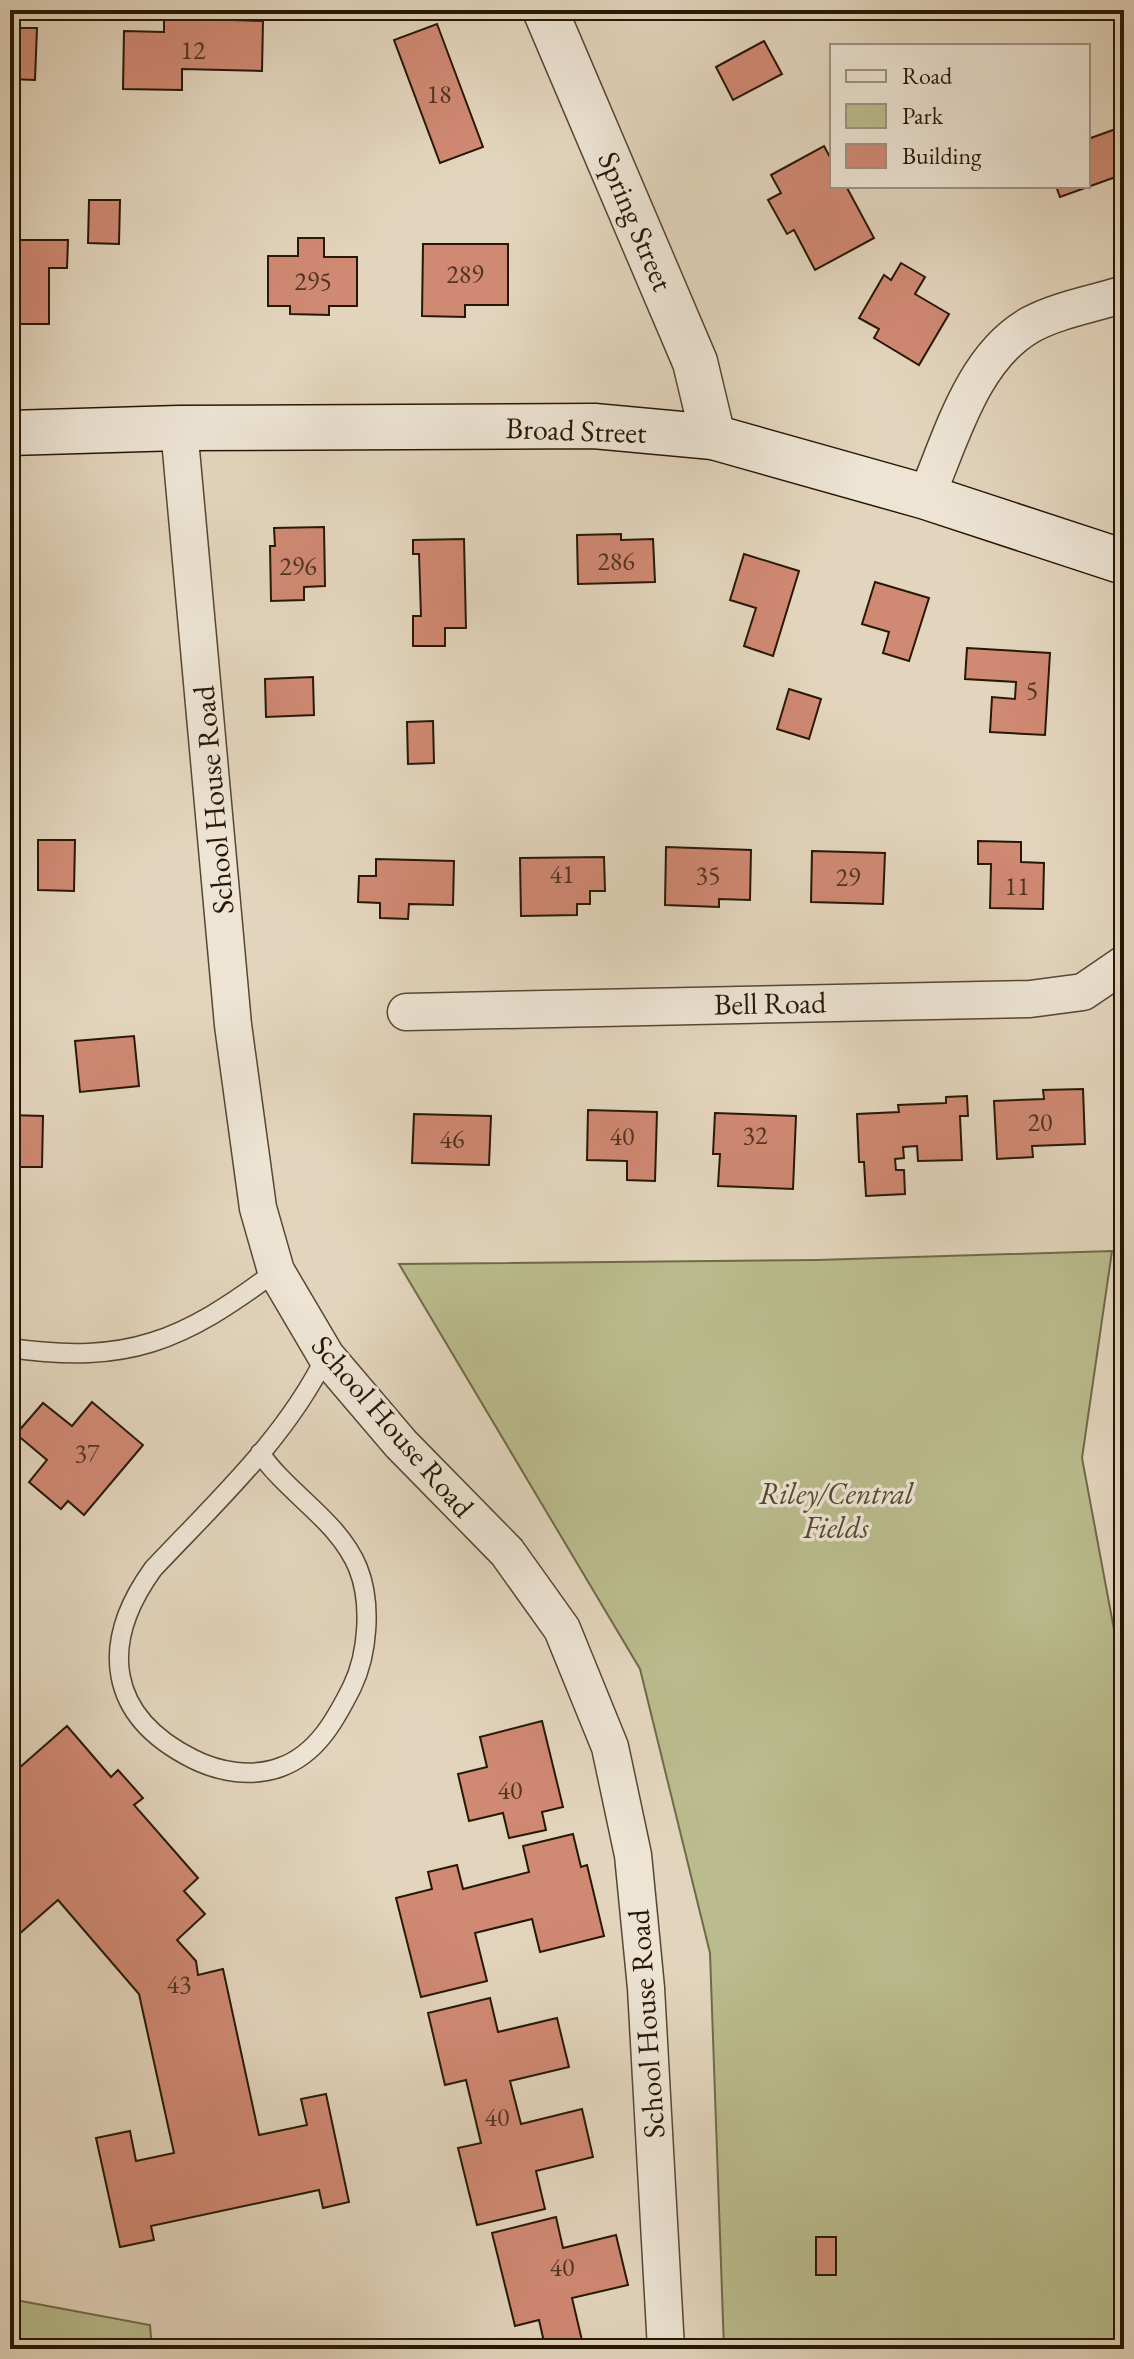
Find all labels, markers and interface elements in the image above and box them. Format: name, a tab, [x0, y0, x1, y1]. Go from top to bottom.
house number: 12	[181, 33, 206, 67]
legend	[830, 44, 1090, 188]
text: Road	[902, 60, 953, 91]
house number: 18	[427, 77, 451, 111]
text: Park	[902, 100, 944, 131]
text: Building	[902, 140, 982, 171]
street label: Spring Street	[589, 145, 683, 297]
house number: 289	[446, 257, 484, 291]
house number: 295	[294, 264, 332, 298]
street label: Broad Street	[505, 408, 648, 452]
house number: 286	[597, 544, 635, 578]
house number: 296	[279, 549, 317, 583]
house number: 5	[1026, 673, 1038, 707]
street label: School House Road	[184, 683, 242, 916]
house number: 41	[550, 857, 574, 891]
house number: 35	[696, 858, 720, 892]
house number: 29	[836, 860, 861, 894]
house number: 11	[1005, 869, 1029, 903]
street label: Bell Road	[713, 983, 827, 1023]
house number: 20	[1028, 1105, 1052, 1139]
house number: 32	[743, 1118, 768, 1152]
house number: 40	[610, 1119, 634, 1153]
house number: 46	[440, 1122, 464, 1156]
street label: School House Road	[303, 1327, 483, 1526]
house number: 37	[75, 1436, 100, 1470]
park label: Riley/Central Fields	[759, 1474, 915, 1547]
house number: 40	[498, 1773, 522, 1807]
street label: School House Road	[618, 1908, 673, 2140]
house number: 43	[167, 1967, 191, 2001]
house number: 40	[485, 2100, 509, 2134]
house number: 40	[550, 2250, 574, 2284]

